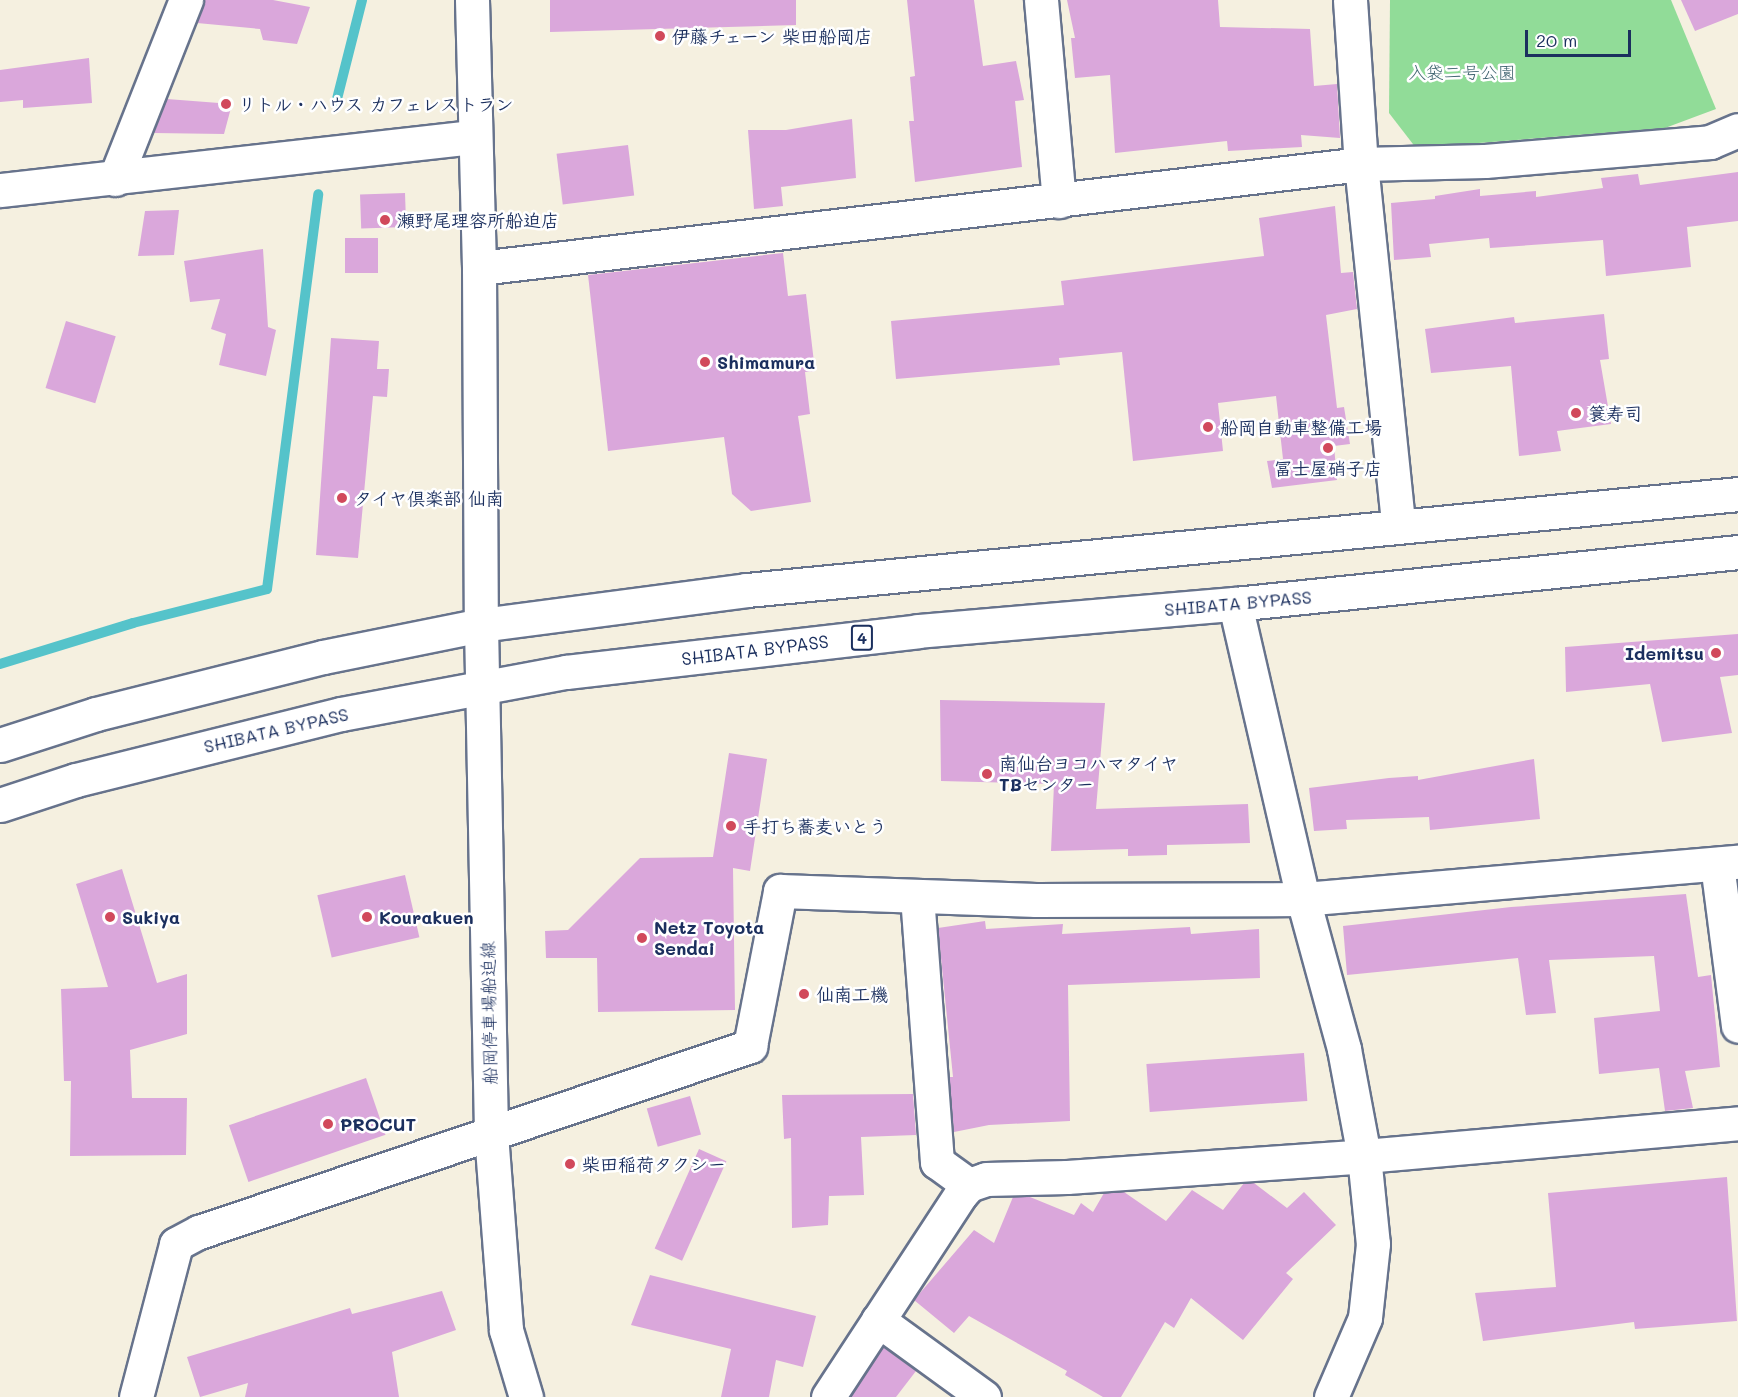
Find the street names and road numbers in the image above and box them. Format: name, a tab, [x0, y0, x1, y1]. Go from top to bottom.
street label: SHIBATA BYPASS	[1163, 586, 1313, 620]
road number: 4	[850, 625, 874, 651]
street label: SHIBATA BYPASS	[680, 630, 830, 670]
street label: SHIBATA BYPASS	[201, 703, 351, 757]
street label: 船岡停車場船迫線	[477, 941, 501, 1085]

